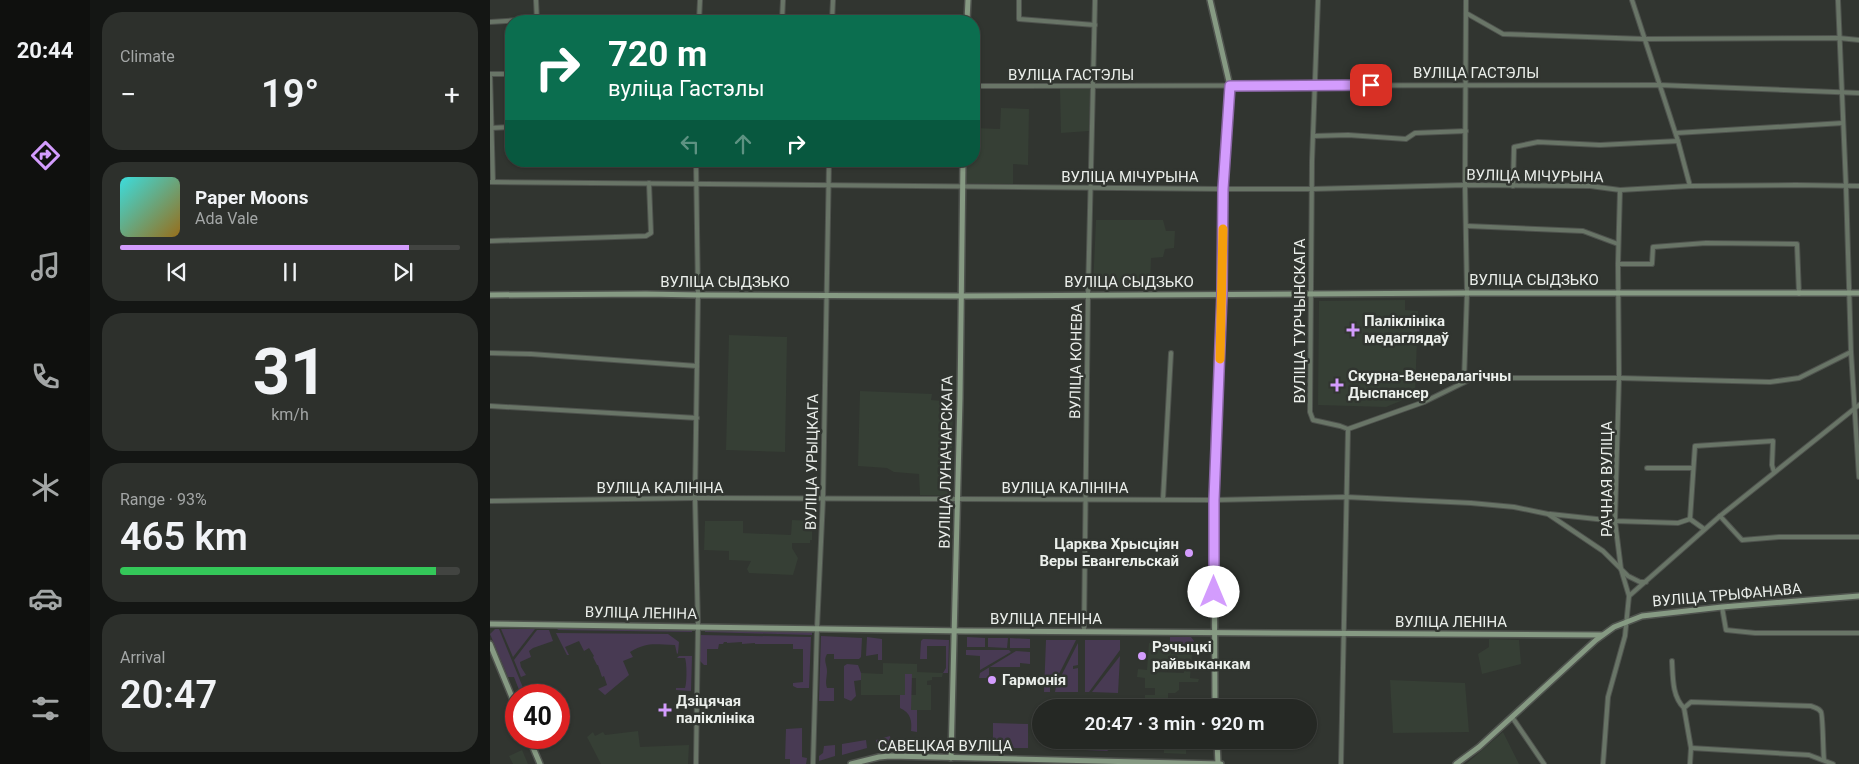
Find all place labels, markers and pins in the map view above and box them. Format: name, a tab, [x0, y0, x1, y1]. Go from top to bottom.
pin	[1350, 64, 1392, 106]
place label: Паліклініка медаглядаў	[1364, 312, 1449, 347]
marker: Паліклініка медаглядаў	[1346, 323, 1360, 337]
place label: Скурна-Венералагічны Дыспансер	[1348, 367, 1511, 402]
marker: Скурна-Венералагічны Дыспансер	[1330, 378, 1344, 392]
place label: Царква Хрысціян Веры Евангельскай	[1039, 535, 1179, 570]
marker: Царква Хрысціян Веры Евангельскай	[1183, 547, 1195, 559]
place label: Рэчыцкі райвыканкам	[1152, 638, 1251, 673]
marker: Рэчыцкі райвыканкам	[1136, 650, 1148, 662]
place label: Гармонія	[1002, 671, 1066, 689]
marker: Гармонія	[986, 674, 998, 686]
place label: Дзіцячая паліклініка	[676, 692, 755, 727]
marker: Дзіцячая паліклініка	[658, 703, 672, 717]

